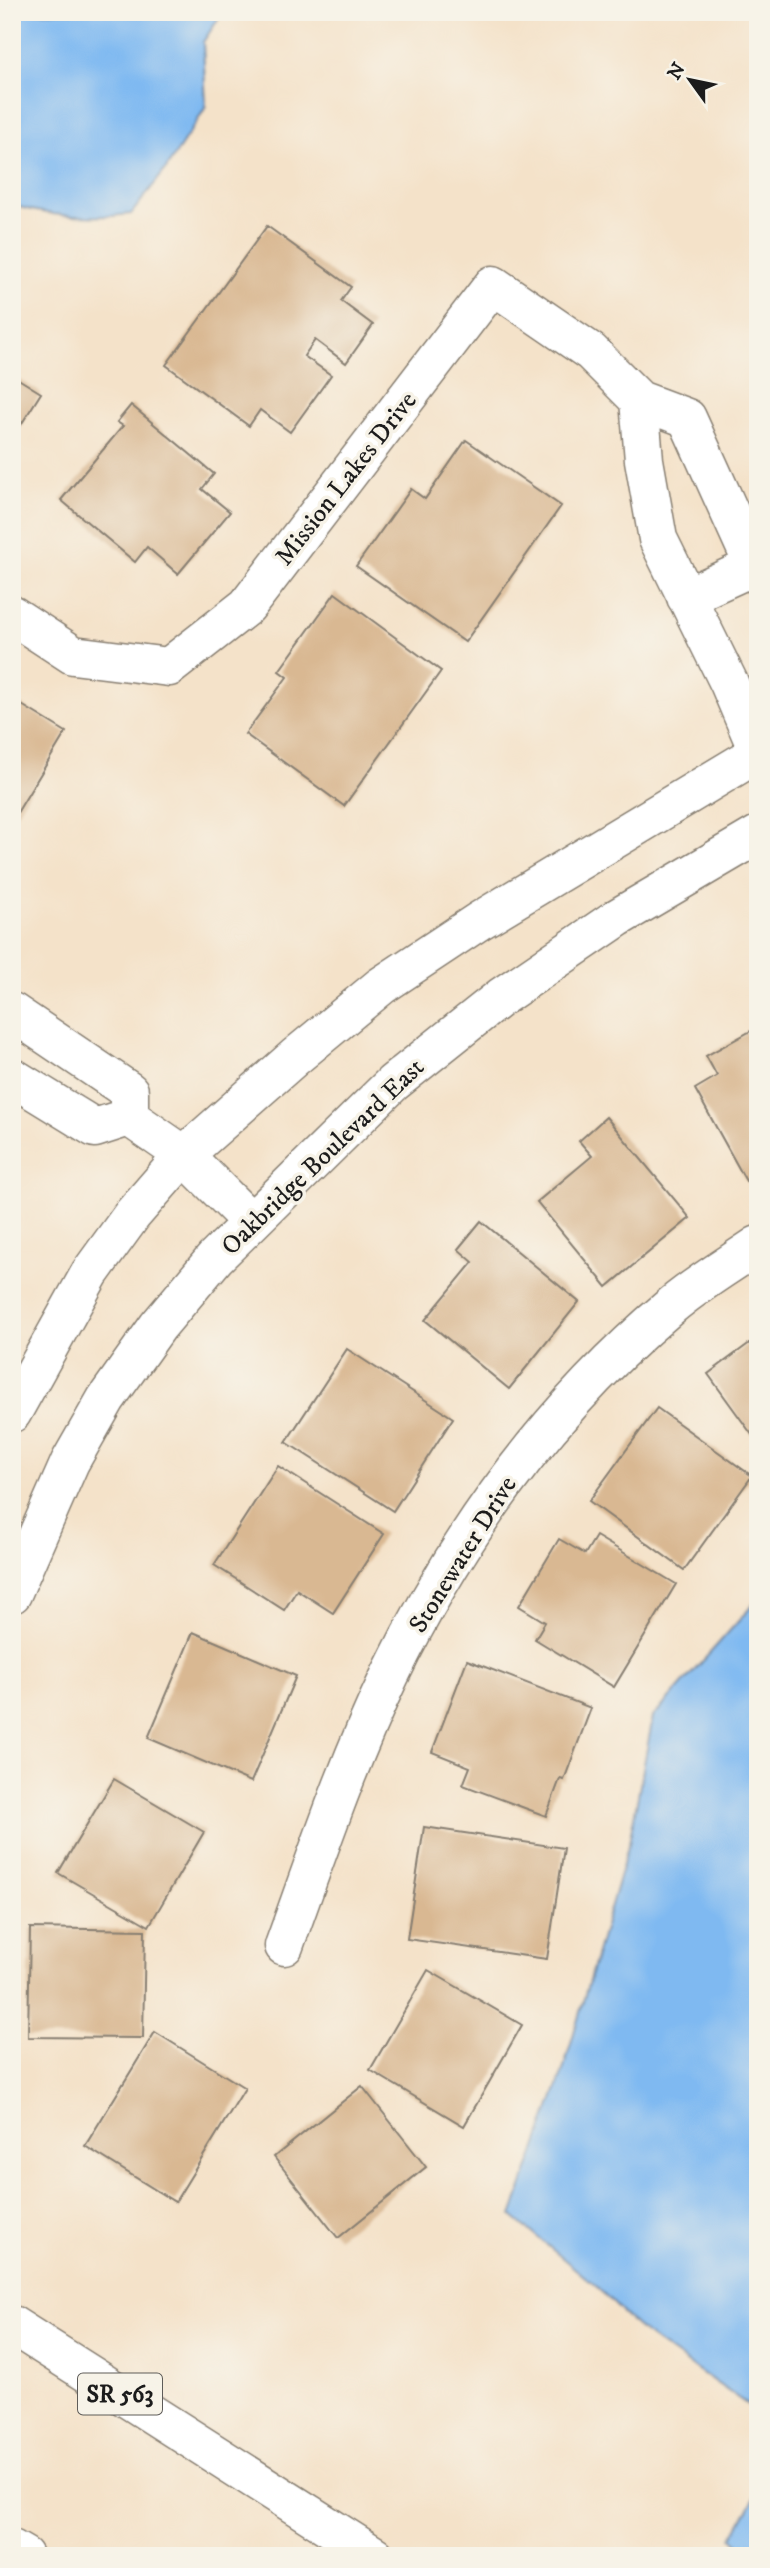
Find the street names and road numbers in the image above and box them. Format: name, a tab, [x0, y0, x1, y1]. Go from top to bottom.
street label: Mission Lakes Drive	[268, 385, 424, 572]
street label: Oakbridge Boulevard East	[215, 1051, 432, 1263]
street label: Stonewater Drive	[402, 1470, 525, 1639]
road number: SR 563	[78, 2374, 162, 2414]

